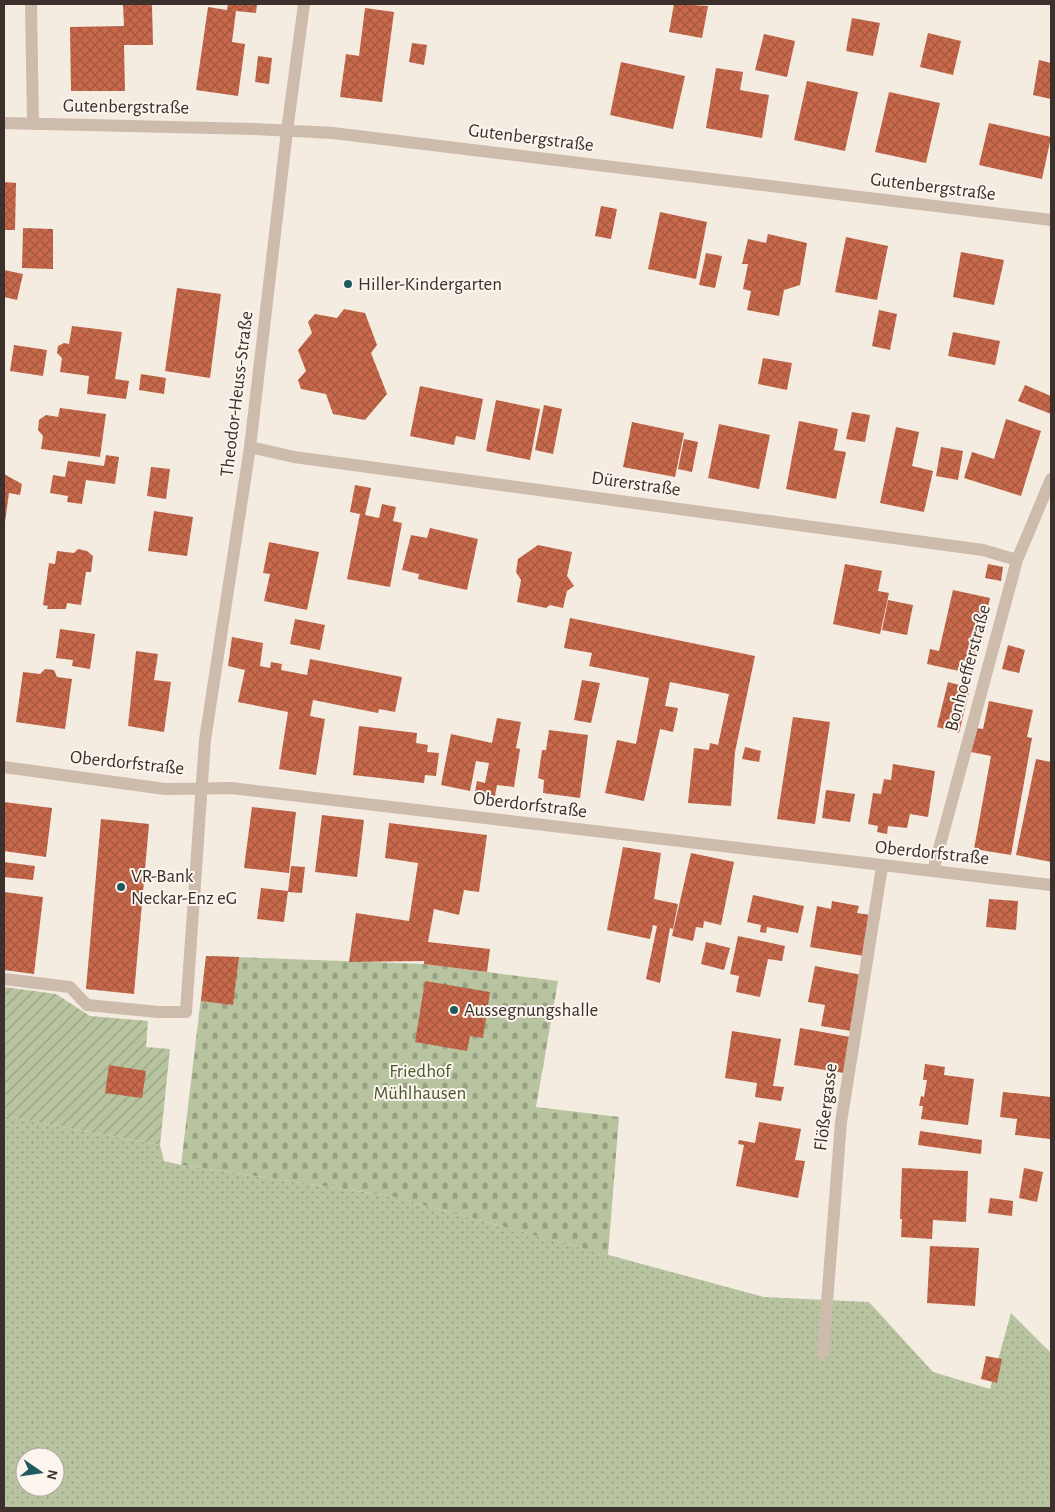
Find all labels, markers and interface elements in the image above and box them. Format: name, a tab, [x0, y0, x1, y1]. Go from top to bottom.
street label: Gutenbergstraße	[63, 96, 189, 118]
street label: Gutenbergstraße	[467, 121, 595, 155]
street label: Gutenbergstraße	[869, 170, 997, 204]
place label: Hiller-Kindergarten	[358, 275, 502, 294]
marker: Hiller-Kindergarten	[342, 278, 354, 290]
street label: Theodor-Heuss-Straße	[217, 310, 257, 478]
street label: Dürerstraße	[590, 468, 682, 500]
street label: Bonhoefferstraße	[942, 603, 994, 733]
street label: Oberdorfstraße	[69, 748, 185, 778]
street label: Oberdorfstraße	[472, 789, 588, 821]
street label: Oberdorfstraße	[874, 838, 990, 868]
place label: VR-Bank Neckar-Enz eG	[131, 867, 237, 908]
marker: VR-Bank Neckar-Enz eG	[115, 881, 127, 893]
place label: Aussegnungshalle	[464, 1001, 598, 1020]
marker: Aussegnungshalle	[448, 1004, 460, 1016]
park label: Friedhof Mühlhausen	[374, 1062, 466, 1103]
street label: Flößergasse	[811, 1062, 841, 1152]
north arrow	[15, 1447, 65, 1497]
text: N	[44, 1468, 60, 1481]

